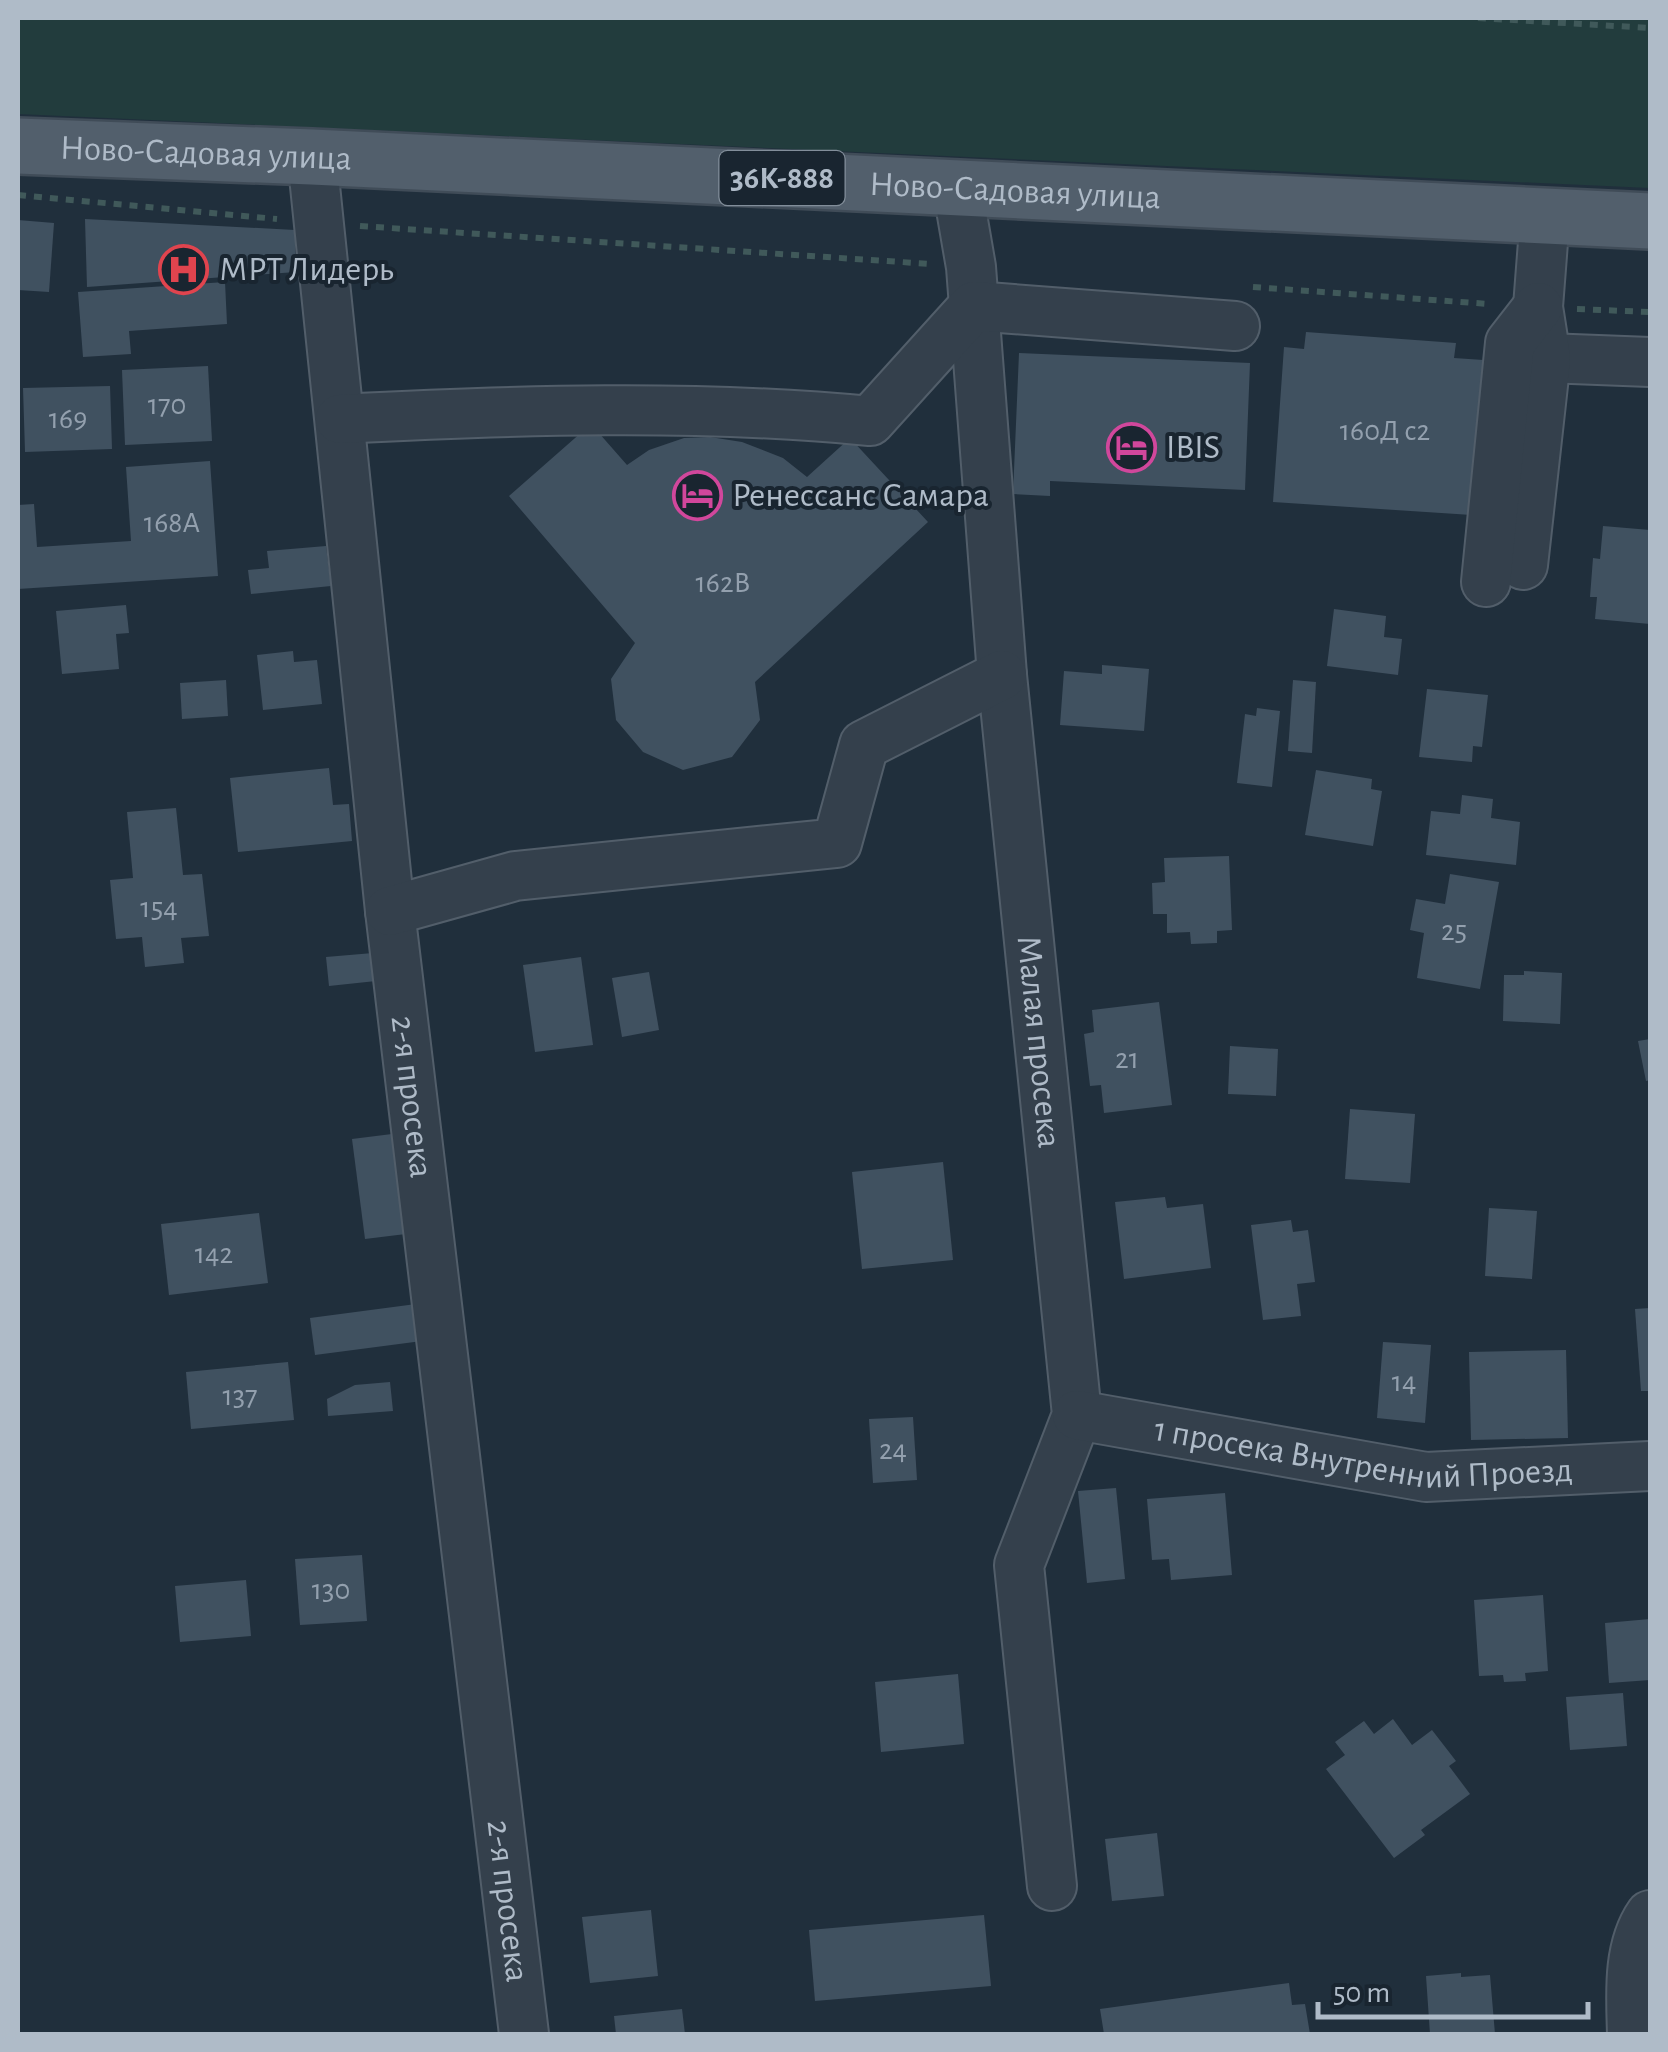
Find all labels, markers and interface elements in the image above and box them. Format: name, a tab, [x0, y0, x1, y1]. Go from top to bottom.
street label: Ново-Садовая улица	[59, 130, 353, 176]
road number: 36К-888	[720, 151, 844, 205]
street label: Ново-Садовая улица	[868, 166, 1162, 215]
hospital icon: МРТ Лидерь	[158, 243, 210, 295]
place label: МРТ Лидерь	[219, 252, 394, 287]
house number: 170	[148, 390, 186, 420]
house number: 169	[49, 404, 87, 434]
house number: 160Д с2	[1340, 416, 1430, 446]
hotel icon: IBIS	[1105, 421, 1157, 473]
place label: IBIS	[1166, 430, 1220, 465]
hotel icon: Ренессанс Самара	[671, 469, 723, 521]
place label: Ренессанс Самара	[732, 478, 989, 513]
house number: 168А	[144, 508, 200, 538]
house number: 162В	[695, 568, 751, 598]
house number: 154	[140, 893, 178, 923]
house number: 25	[1441, 916, 1467, 946]
street label: Малая просека	[1011, 934, 1067, 1150]
street label: 2-я просека	[385, 1014, 439, 1180]
house number: 21	[1115, 1044, 1139, 1074]
house number: 142	[195, 1239, 233, 1269]
house number: 14	[1392, 1367, 1416, 1397]
house number: 137	[222, 1381, 258, 1411]
street label: 1 просека Внутренний Проезд	[1152, 1412, 1573, 1495]
house number: 24	[879, 1435, 907, 1465]
house number: 130	[312, 1575, 350, 1605]
street label: 2-я просека	[481, 1818, 535, 1984]
scale bar	[1318, 1957, 1588, 2019]
text: 50 m	[1333, 1978, 1390, 2008]

